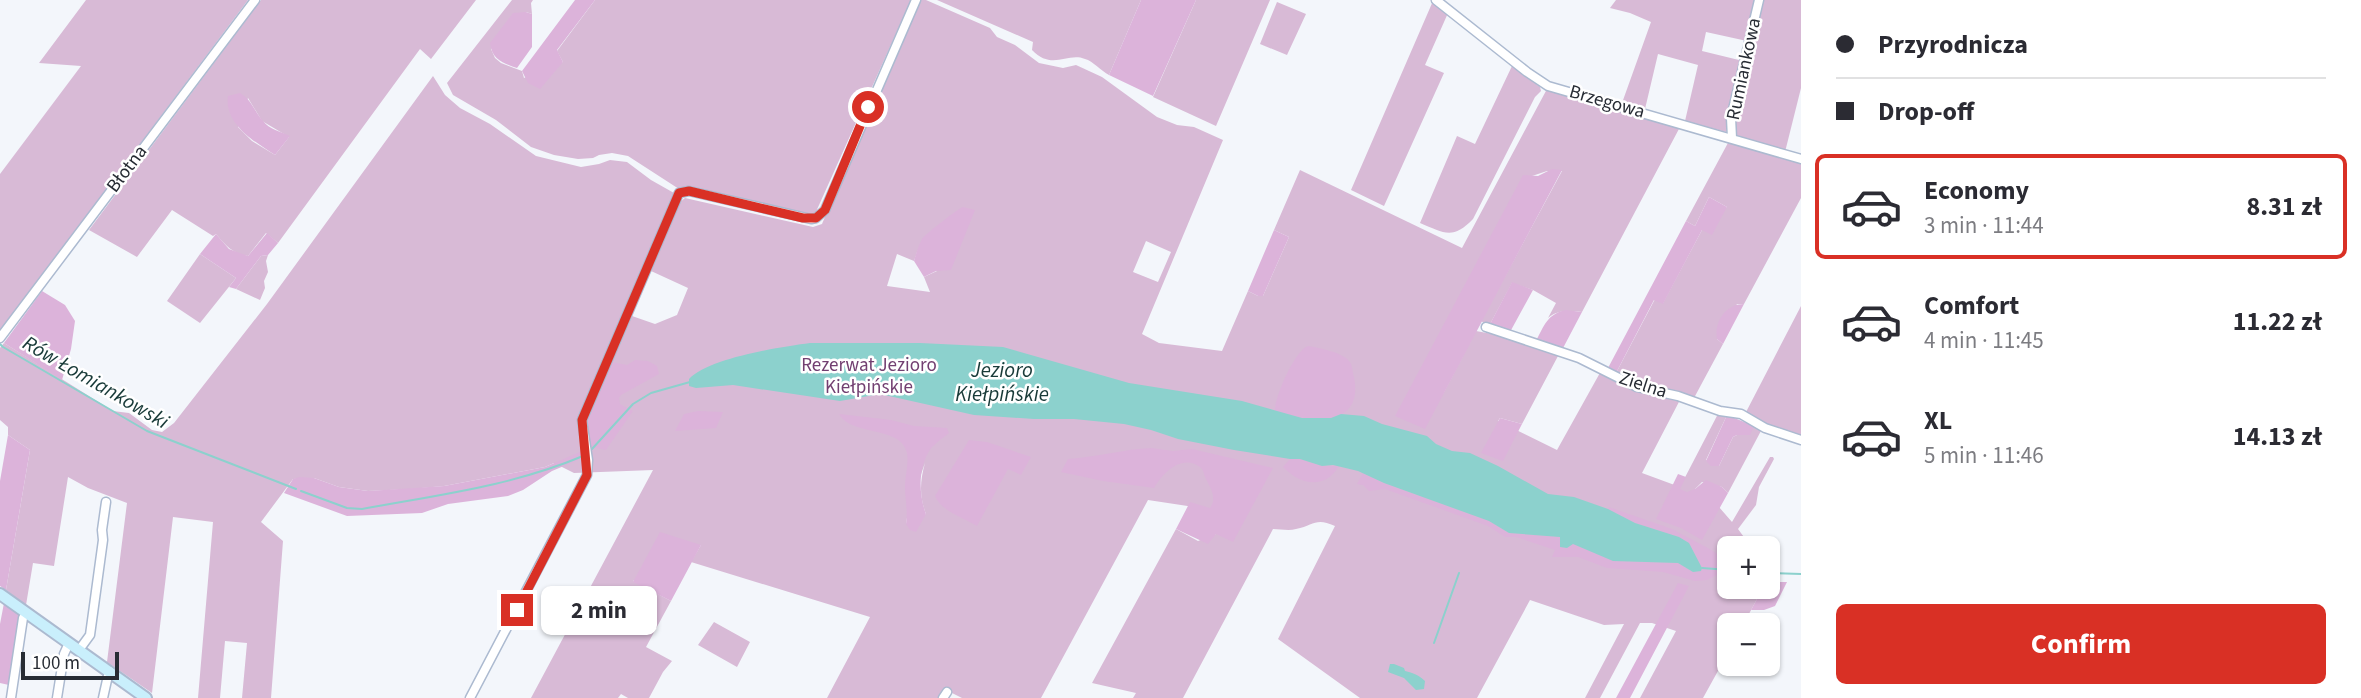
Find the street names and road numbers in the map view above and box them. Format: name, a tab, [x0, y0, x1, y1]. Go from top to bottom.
street label: Rumiankowa	[1720, 15, 1768, 123]
street label: Brzegowa	[1566, 78, 1648, 126]
street label: Błotna	[100, 140, 154, 198]
street label: Zielna	[1615, 365, 1671, 405]

